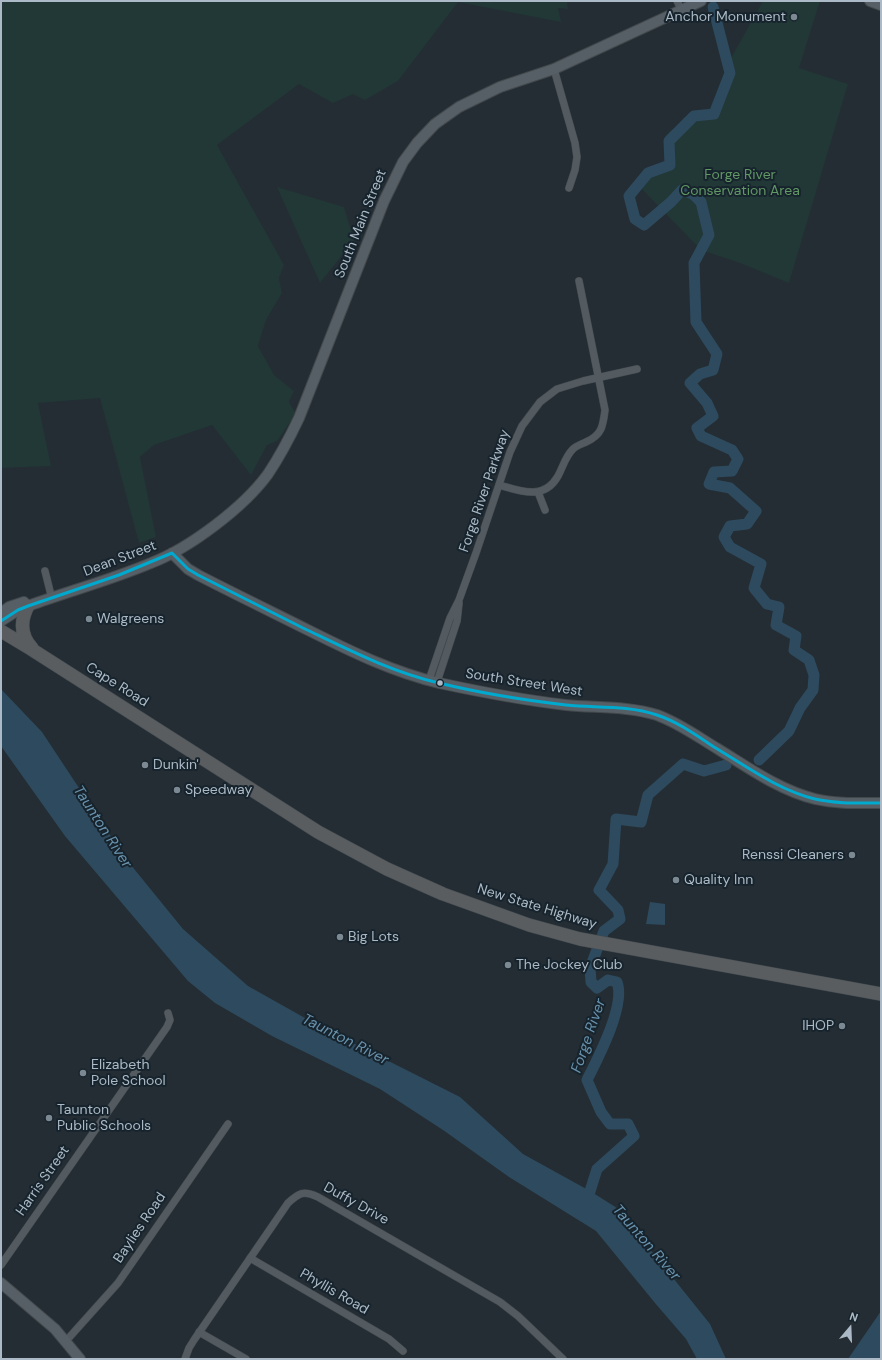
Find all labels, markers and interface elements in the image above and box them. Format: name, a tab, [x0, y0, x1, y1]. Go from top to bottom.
place label: Anchor Monument	[665, 9, 786, 25]
marker: Anchor Monument	[789, 12, 799, 22]
street label: South Main Street	[332, 167, 390, 281]
park label: Forge River Conservation Area	[680, 167, 800, 200]
street label: Forge River Parkway	[456, 427, 514, 555]
street label: Dean Street	[81, 537, 159, 581]
place label: Walgreens	[97, 611, 164, 627]
marker: Walgreens	[84, 614, 94, 624]
street label: Cape Road	[83, 659, 151, 711]
street label: South Street West	[464, 665, 584, 701]
unlabelled marker	[435, 678, 445, 688]
place label: Dunkin'	[153, 757, 199, 773]
marker: Dunkin'	[140, 760, 150, 770]
water label: Taunton River	[69, 782, 135, 872]
place label: Speedway	[185, 782, 252, 798]
marker: Speedway	[172, 785, 182, 795]
place label: Renssi Cleaners	[742, 847, 844, 863]
marker: Renssi Cleaners	[847, 850, 857, 860]
place label: Quality Inn	[684, 872, 753, 888]
marker: Quality Inn	[671, 875, 681, 885]
street label: New State Highway	[475, 881, 599, 933]
place label: Big Lots	[348, 929, 399, 945]
marker: Big Lots	[335, 932, 345, 942]
place label: The Jockey Club	[516, 957, 623, 973]
marker: The Jockey Club	[503, 960, 513, 970]
water label: Forge River	[568, 997, 610, 1075]
water label: Taunton River	[299, 1010, 391, 1070]
place label: IHOP	[802, 1018, 834, 1034]
marker: IHOP	[837, 1021, 847, 1031]
place label: Elizabeth Pole School	[91, 1057, 166, 1090]
marker: Elizabeth Pole School	[78, 1068, 88, 1078]
place label: Taunton Public Schools	[57, 1102, 151, 1134]
marker: Taunton Public Schools	[44, 1113, 54, 1123]
street label: Harris Street	[13, 1143, 73, 1219]
street label: Duffy Drive	[321, 1179, 391, 1229]
street label: Baylies Road	[110, 1190, 170, 1266]
water label: Taunton River	[608, 1201, 684, 1285]
street label: Phyllis Road	[297, 1266, 371, 1318]
north arrow	[830, 1308, 870, 1348]
text: N	[848, 1309, 860, 1325]

